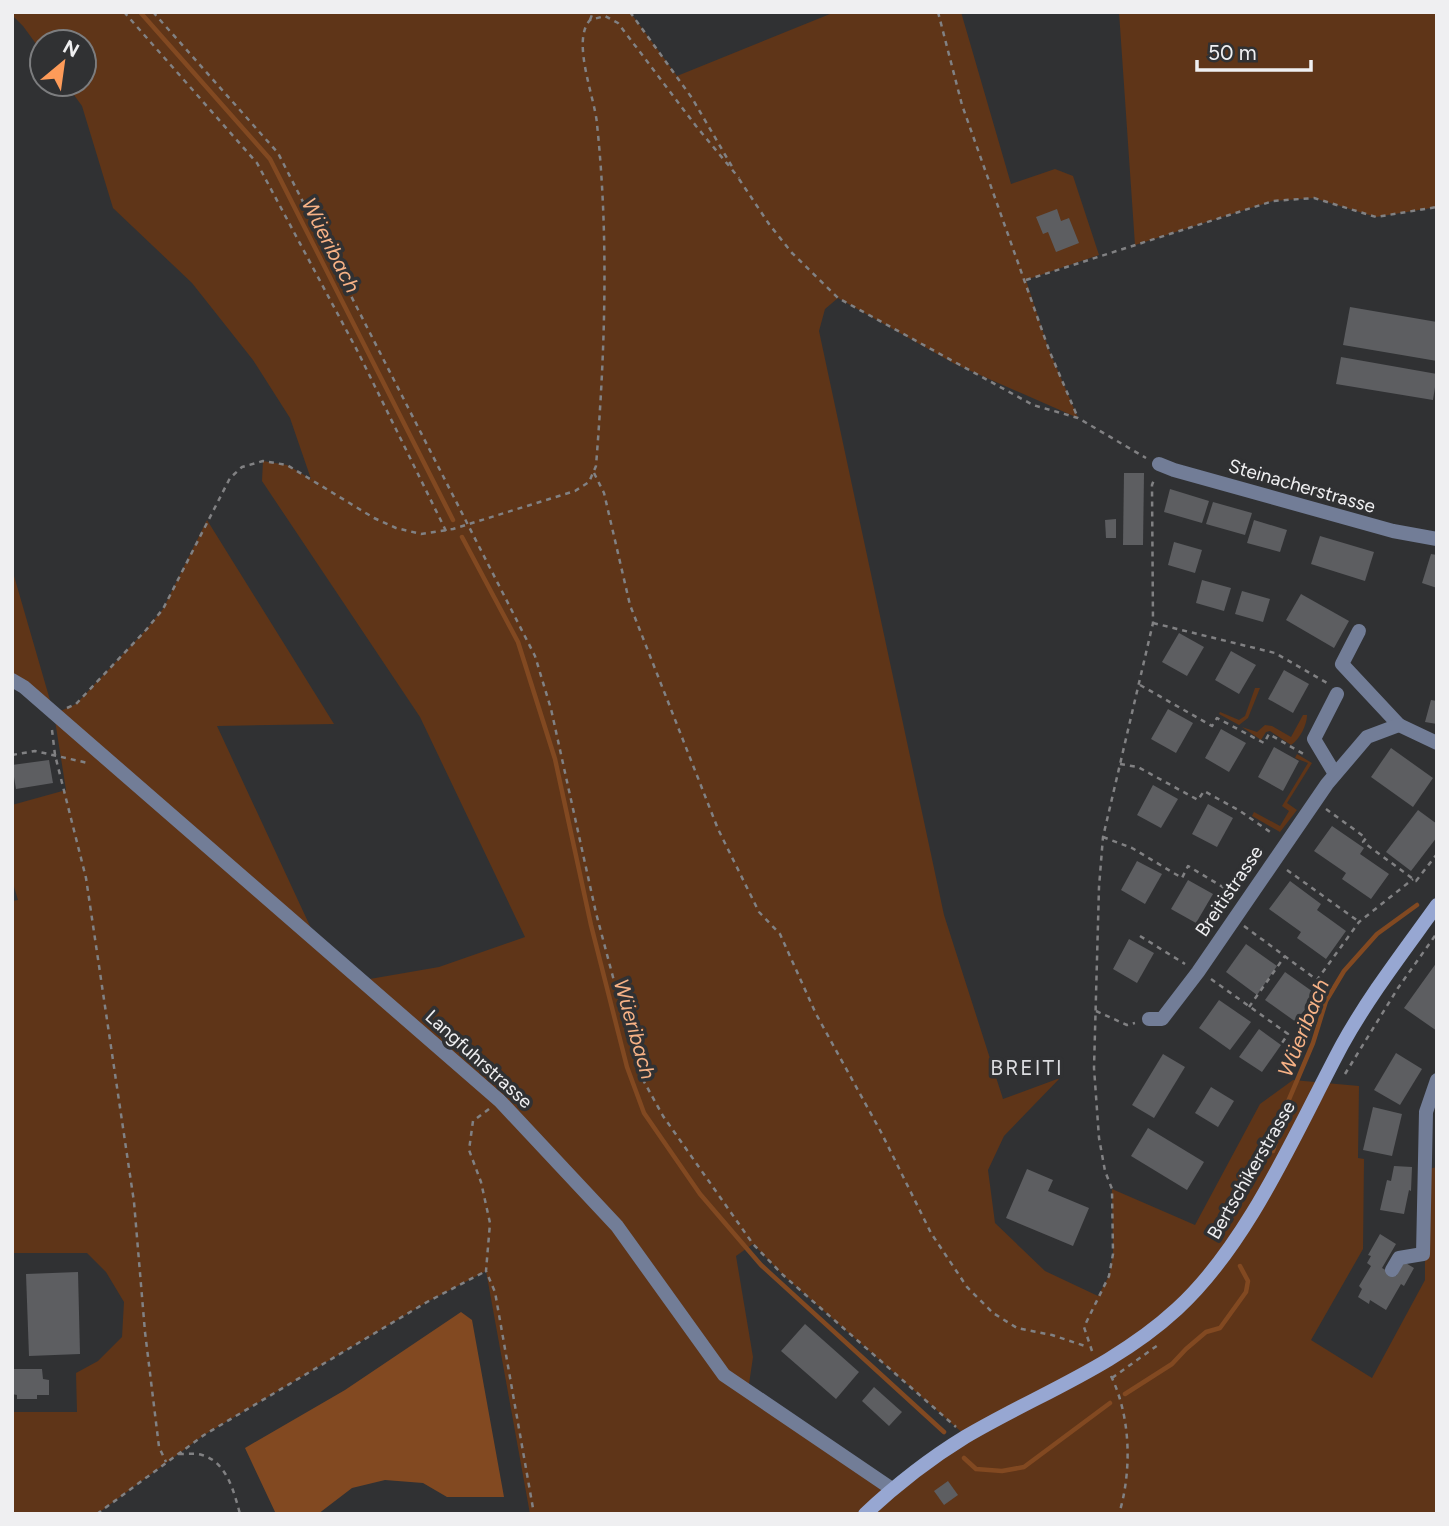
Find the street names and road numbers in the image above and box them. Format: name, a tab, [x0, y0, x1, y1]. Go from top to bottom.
street label: Steinacherstrasse	[1226, 454, 1378, 518]
street label: Breitistrasse	[1190, 841, 1268, 941]
street label: Langfuhrstrasse	[421, 1005, 537, 1113]
street label: Bertschikerstrasse	[1202, 1097, 1300, 1243]

